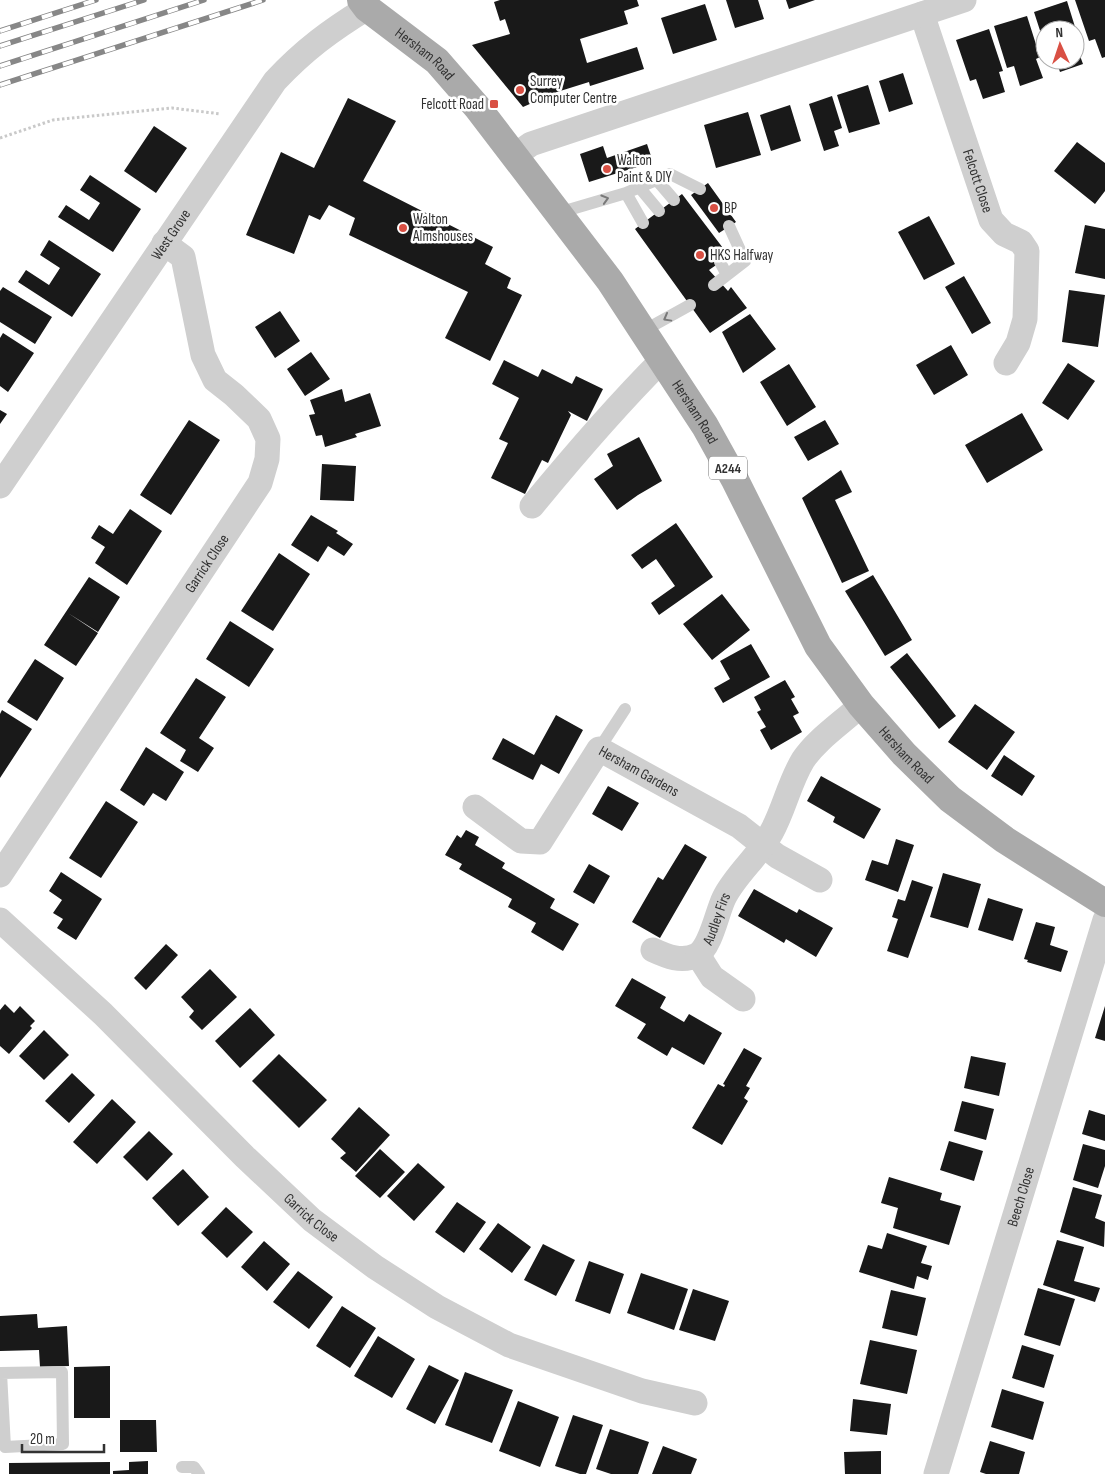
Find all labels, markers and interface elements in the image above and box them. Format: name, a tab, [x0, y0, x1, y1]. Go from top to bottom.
north arrow	[1035, 20, 1085, 70]
street label: Hersham Road	[391, 24, 458, 84]
text: N	[1055, 24, 1064, 41]
place label: Surrey Computer Centre	[530, 72, 617, 108]
marker: Surrey Computer Centre	[514, 84, 526, 96]
place label: Felcott Road	[421, 95, 484, 114]
marker: Felcott Road	[488, 98, 500, 110]
street label: Felcott Close	[958, 147, 997, 215]
place label: Walton Paint & DIY	[617, 151, 673, 187]
marker: Walton Paint & DIY	[601, 163, 613, 175]
one-way arrow	[600, 195, 609, 205]
place label: BP	[724, 199, 737, 218]
marker: BP	[708, 202, 720, 214]
street label: West Grove	[147, 206, 195, 264]
place label: Walton Almshouses	[412, 210, 473, 246]
marker: Walton Almshouses	[397, 222, 409, 234]
place label: HKS Halfway	[710, 246, 774, 265]
marker: HKS Halfway	[694, 249, 706, 261]
one-way arrow	[663, 312, 672, 322]
street label: Hersham Road	[667, 376, 722, 448]
road number: A244	[709, 456, 747, 479]
street label: Garrick Close	[181, 531, 233, 597]
street label: Hersham Road	[874, 723, 938, 788]
street label: Hersham Gardens	[595, 742, 682, 801]
street label: Audley Firs	[698, 889, 735, 949]
street label: Beech Close	[1003, 1165, 1039, 1229]
street label: Garrick Close	[280, 1189, 342, 1247]
scale bar	[22, 1422, 105, 1454]
text: 20 m	[30, 1430, 55, 1449]

